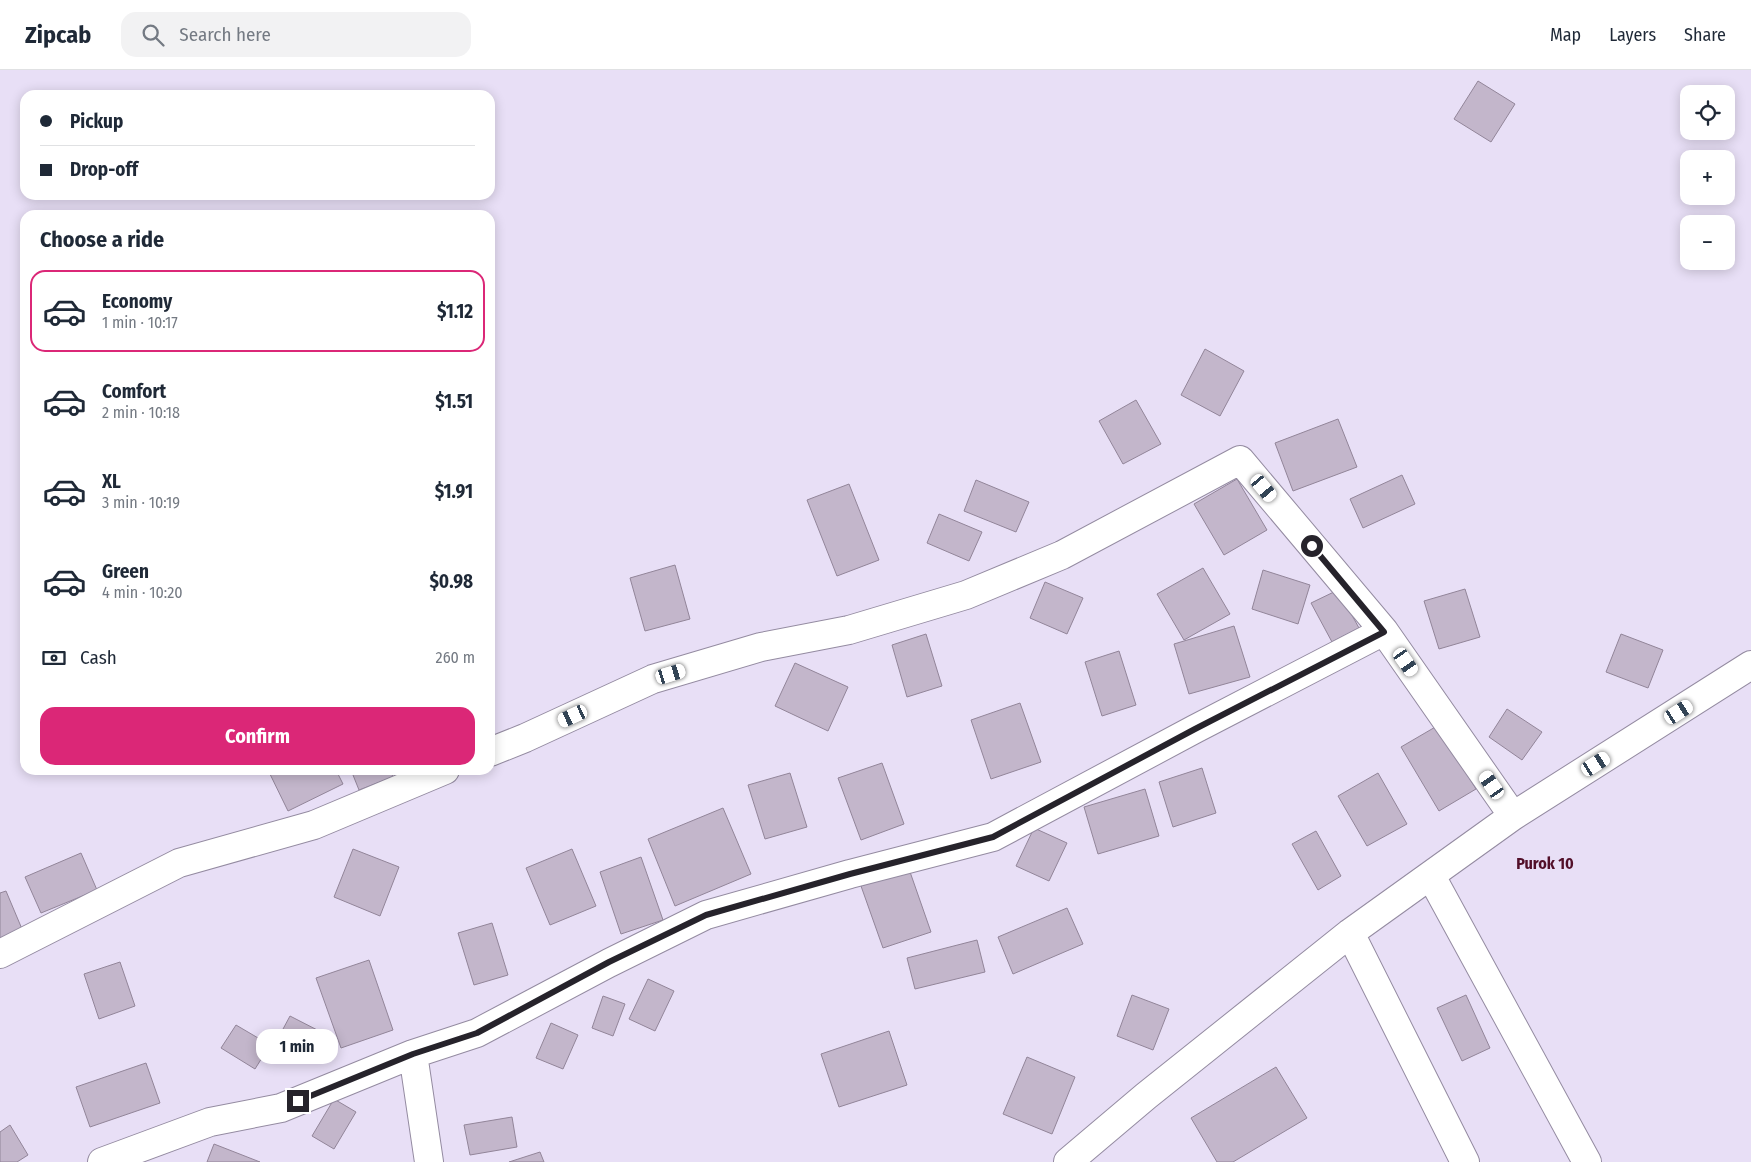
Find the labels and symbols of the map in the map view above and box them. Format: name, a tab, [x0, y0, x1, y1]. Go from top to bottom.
car	[1248, 472, 1279, 504]
route start	[1301, 535, 1323, 557]
car	[1391, 645, 1420, 679]
car	[654, 662, 687, 686]
car	[1662, 698, 1695, 726]
car	[556, 703, 589, 729]
car	[1579, 750, 1612, 778]
car	[1477, 768, 1506, 802]
district label: Purok 10	[1516, 854, 1574, 873]
callout: 1 min	[257, 1028, 339, 1064]
route end	[287, 1090, 309, 1112]

